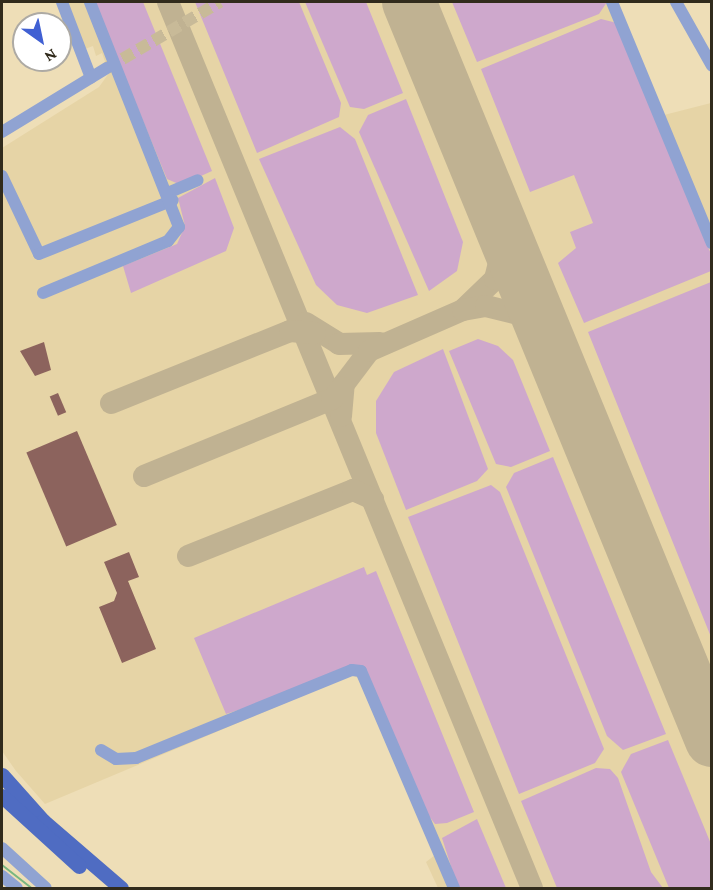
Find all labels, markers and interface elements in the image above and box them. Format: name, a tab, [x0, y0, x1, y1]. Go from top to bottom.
north arrow	[12, 12, 72, 72]
text: N	[42, 46, 60, 66]

